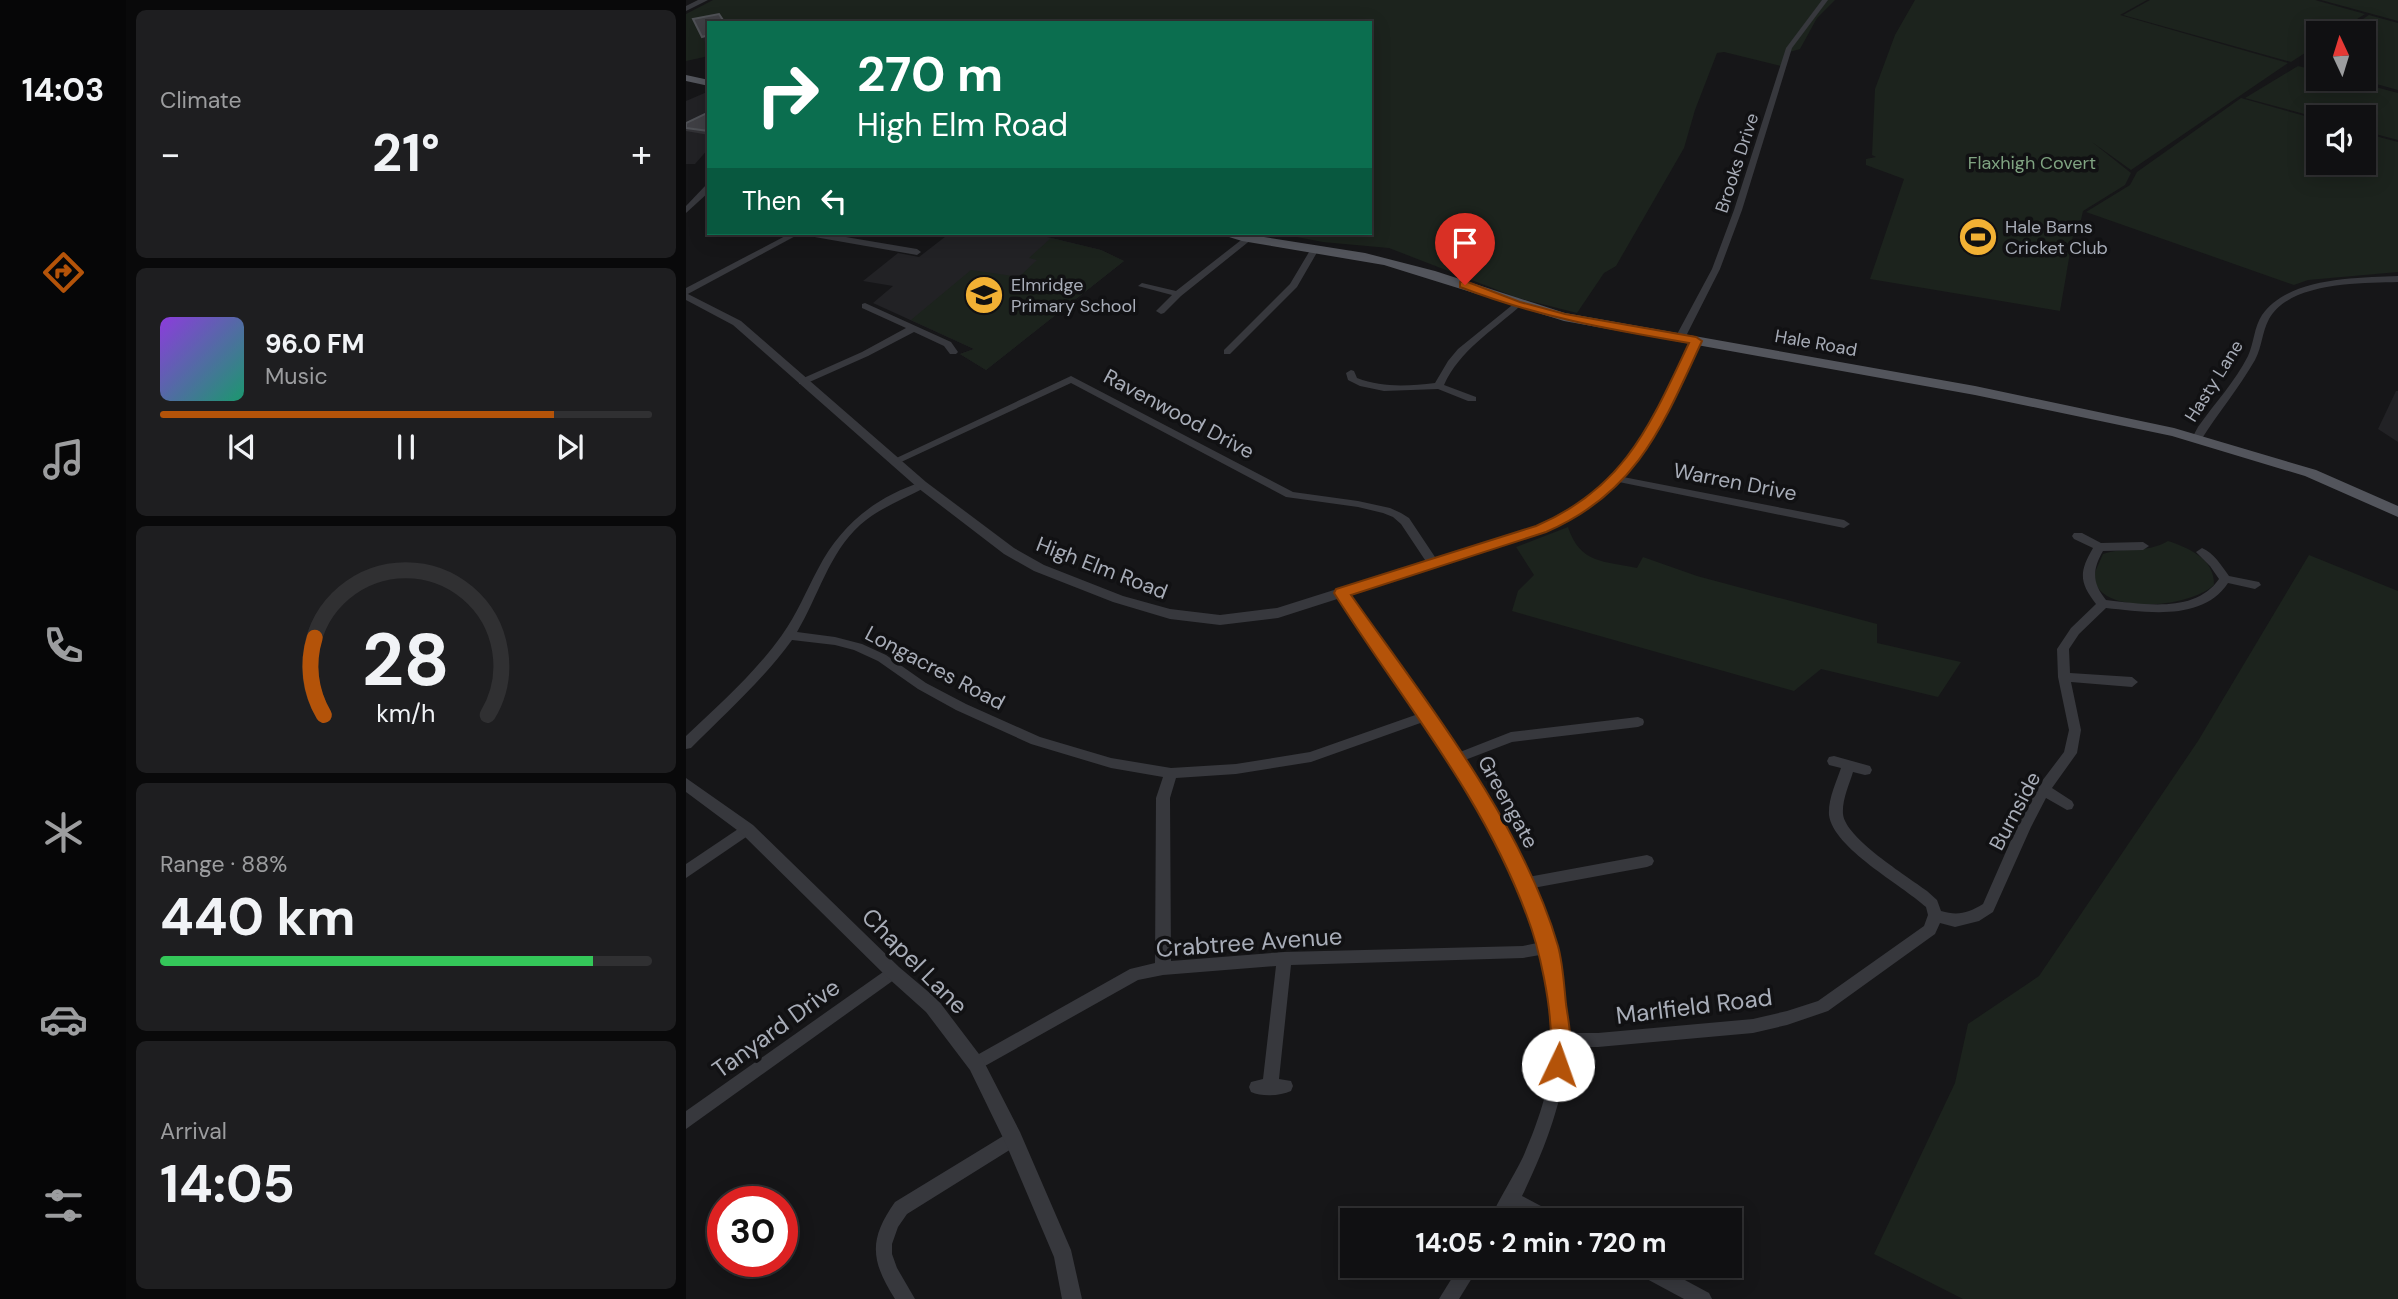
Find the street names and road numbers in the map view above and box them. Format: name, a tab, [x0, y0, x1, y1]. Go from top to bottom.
street label: Brooks Drive	[1710, 110, 1764, 216]
street label: Hale Road	[1773, 324, 1859, 362]
street label: Hasty Lane	[2179, 335, 2249, 427]
street label: Ravenwood Drive	[1099, 362, 1259, 466]
street label: Warren Drive	[1671, 456, 1799, 508]
street label: High Elm Road	[1032, 530, 1172, 606]
street label: Longacres Road	[860, 619, 1010, 717]
street label: Greengate	[1471, 751, 1545, 853]
street label: Burnside	[1983, 767, 2047, 855]
street label: Chapel Lane	[855, 901, 975, 1021]
street label: Crabtree Avenue	[1155, 920, 1343, 964]
street label: Tanyard Drive	[706, 971, 846, 1085]
street label: Marlfield Road	[1614, 981, 1774, 1031]

